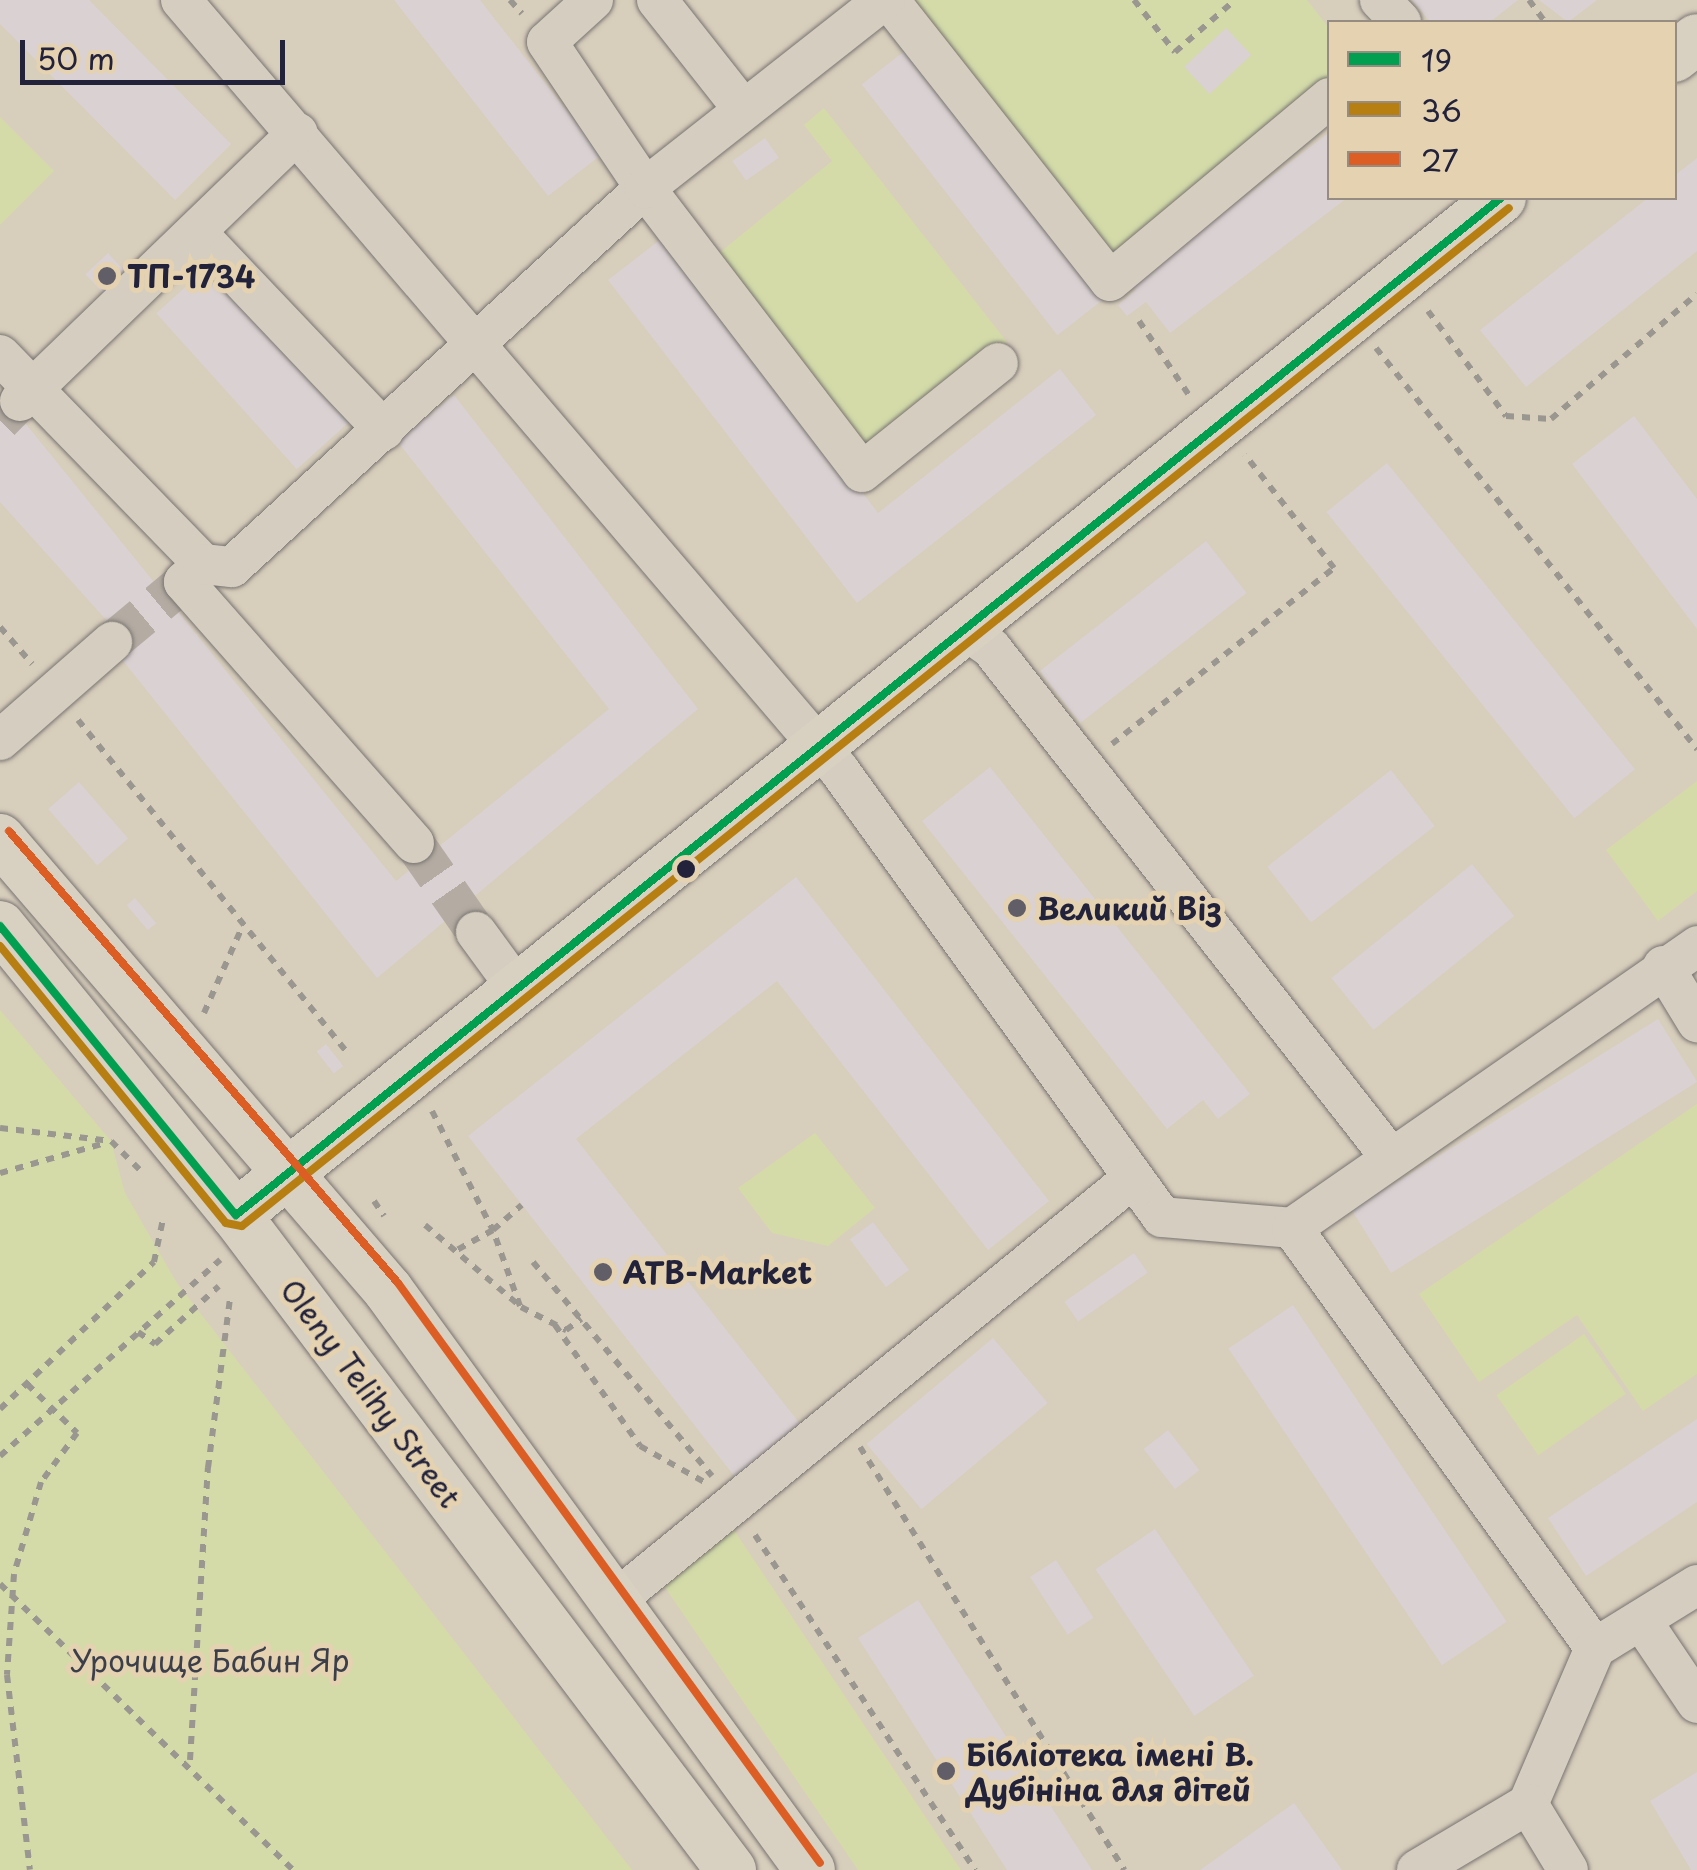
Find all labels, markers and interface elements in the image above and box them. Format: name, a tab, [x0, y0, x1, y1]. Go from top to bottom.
scale bar	[25, 20, 290, 82]
legend	[1327, 20, 1677, 200]
text: 50 m	[37, 35, 115, 80]
text: 19	[1421, 37, 1452, 82]
text: 36	[1421, 87, 1462, 132]
text: 27	[1421, 137, 1458, 182]
place label: ТП-1734	[127, 258, 255, 294]
marker: ТП-1734	[96, 265, 118, 287]
unlabelled marker	[676, 859, 696, 879]
place label: Великий Віз	[1037, 890, 1223, 926]
marker: Великий Віз	[1006, 897, 1028, 919]
place label: ATB-Market	[623, 1254, 812, 1290]
marker: ATB-Market	[592, 1261, 614, 1283]
street label: Oleny Telihy Street	[274, 1272, 468, 1514]
park label: Урочище Бабин Яр	[69, 1642, 351, 1678]
place label: Бібліотека імені В. Дубініна для дітей	[966, 1736, 1252, 1806]
marker: Бібліотека імені В. Дубініна для дітей	[935, 1760, 957, 1782]

